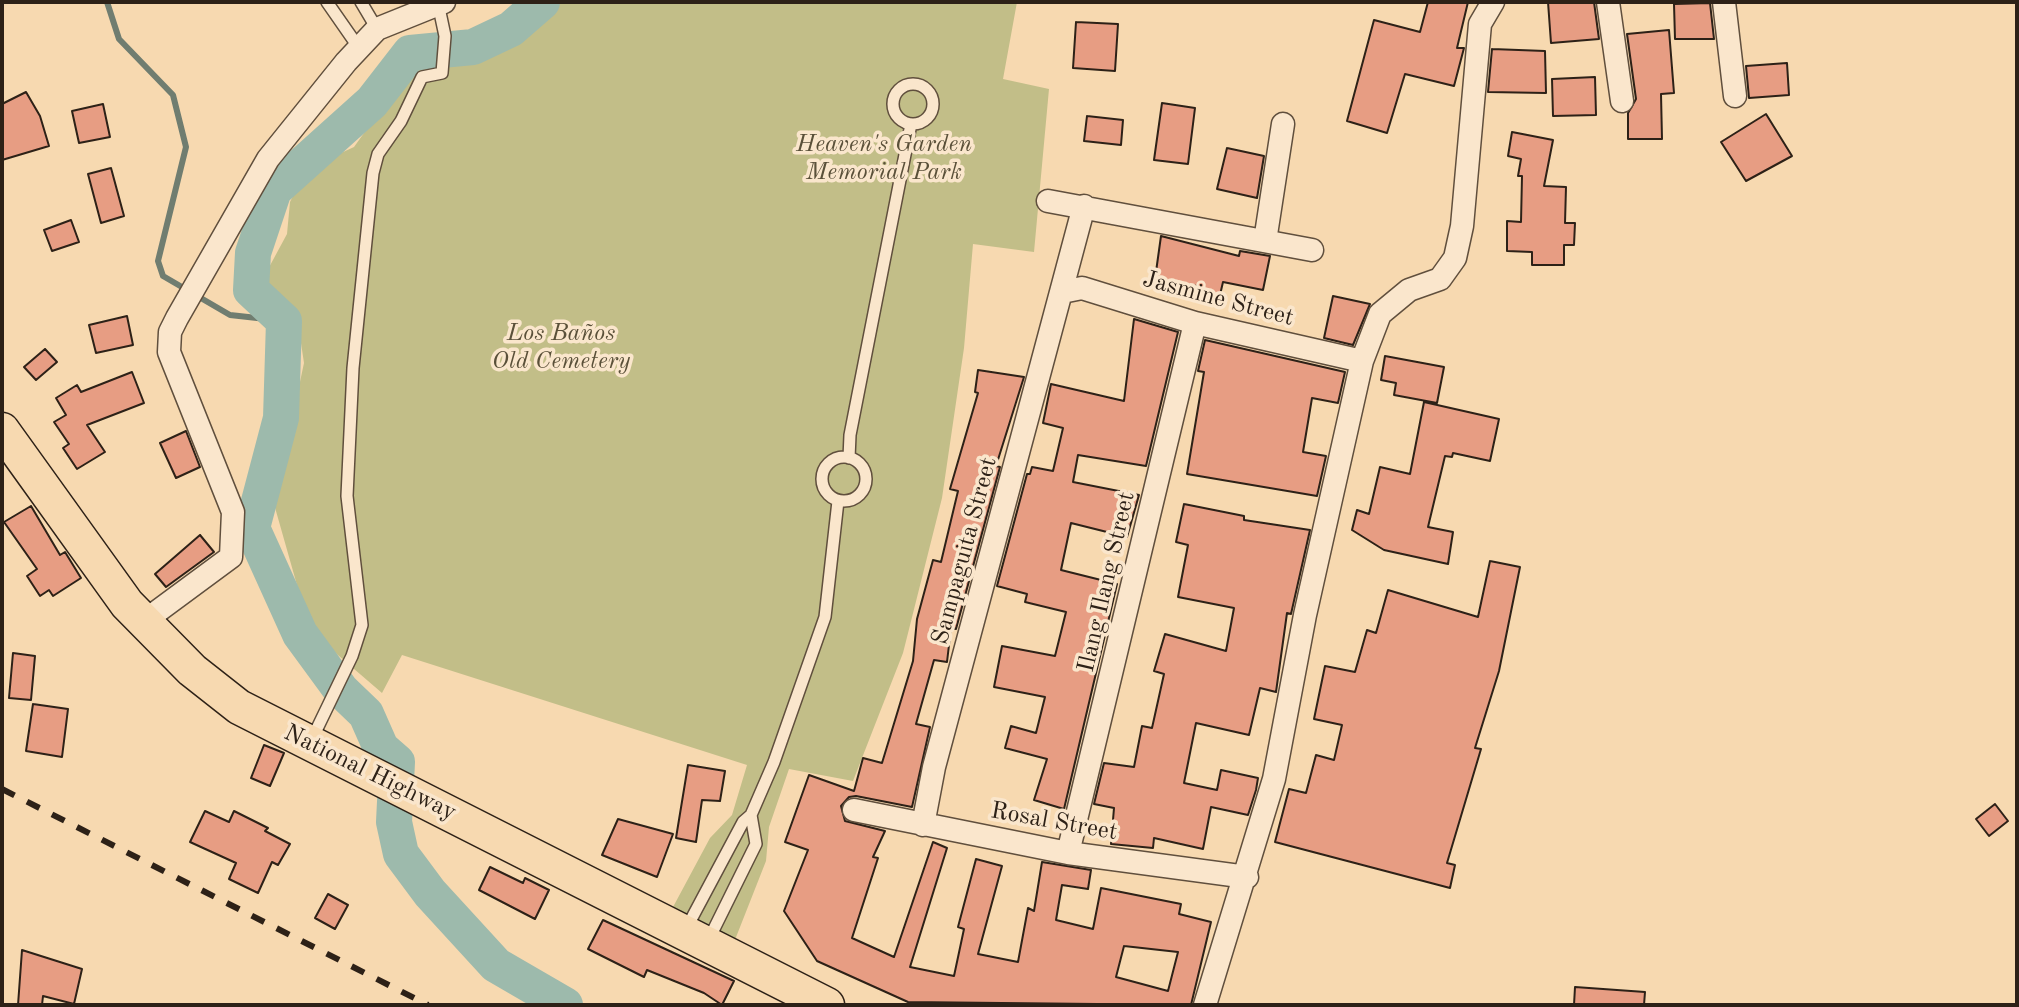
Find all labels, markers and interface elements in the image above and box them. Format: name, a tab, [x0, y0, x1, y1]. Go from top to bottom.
park label: Heaven's Garden Memorial Park	[796, 131, 972, 187]
street label: Jasmine Street	[1139, 265, 1297, 333]
park label: Los Baños Old Cemetery	[492, 320, 630, 376]
street label: Sampaguita Street	[926, 454, 1004, 648]
street label: Ilang Ilang Street	[1072, 489, 1142, 675]
street label: National Highway	[279, 719, 461, 827]
street label: Rosal Street	[988, 797, 1120, 847]

